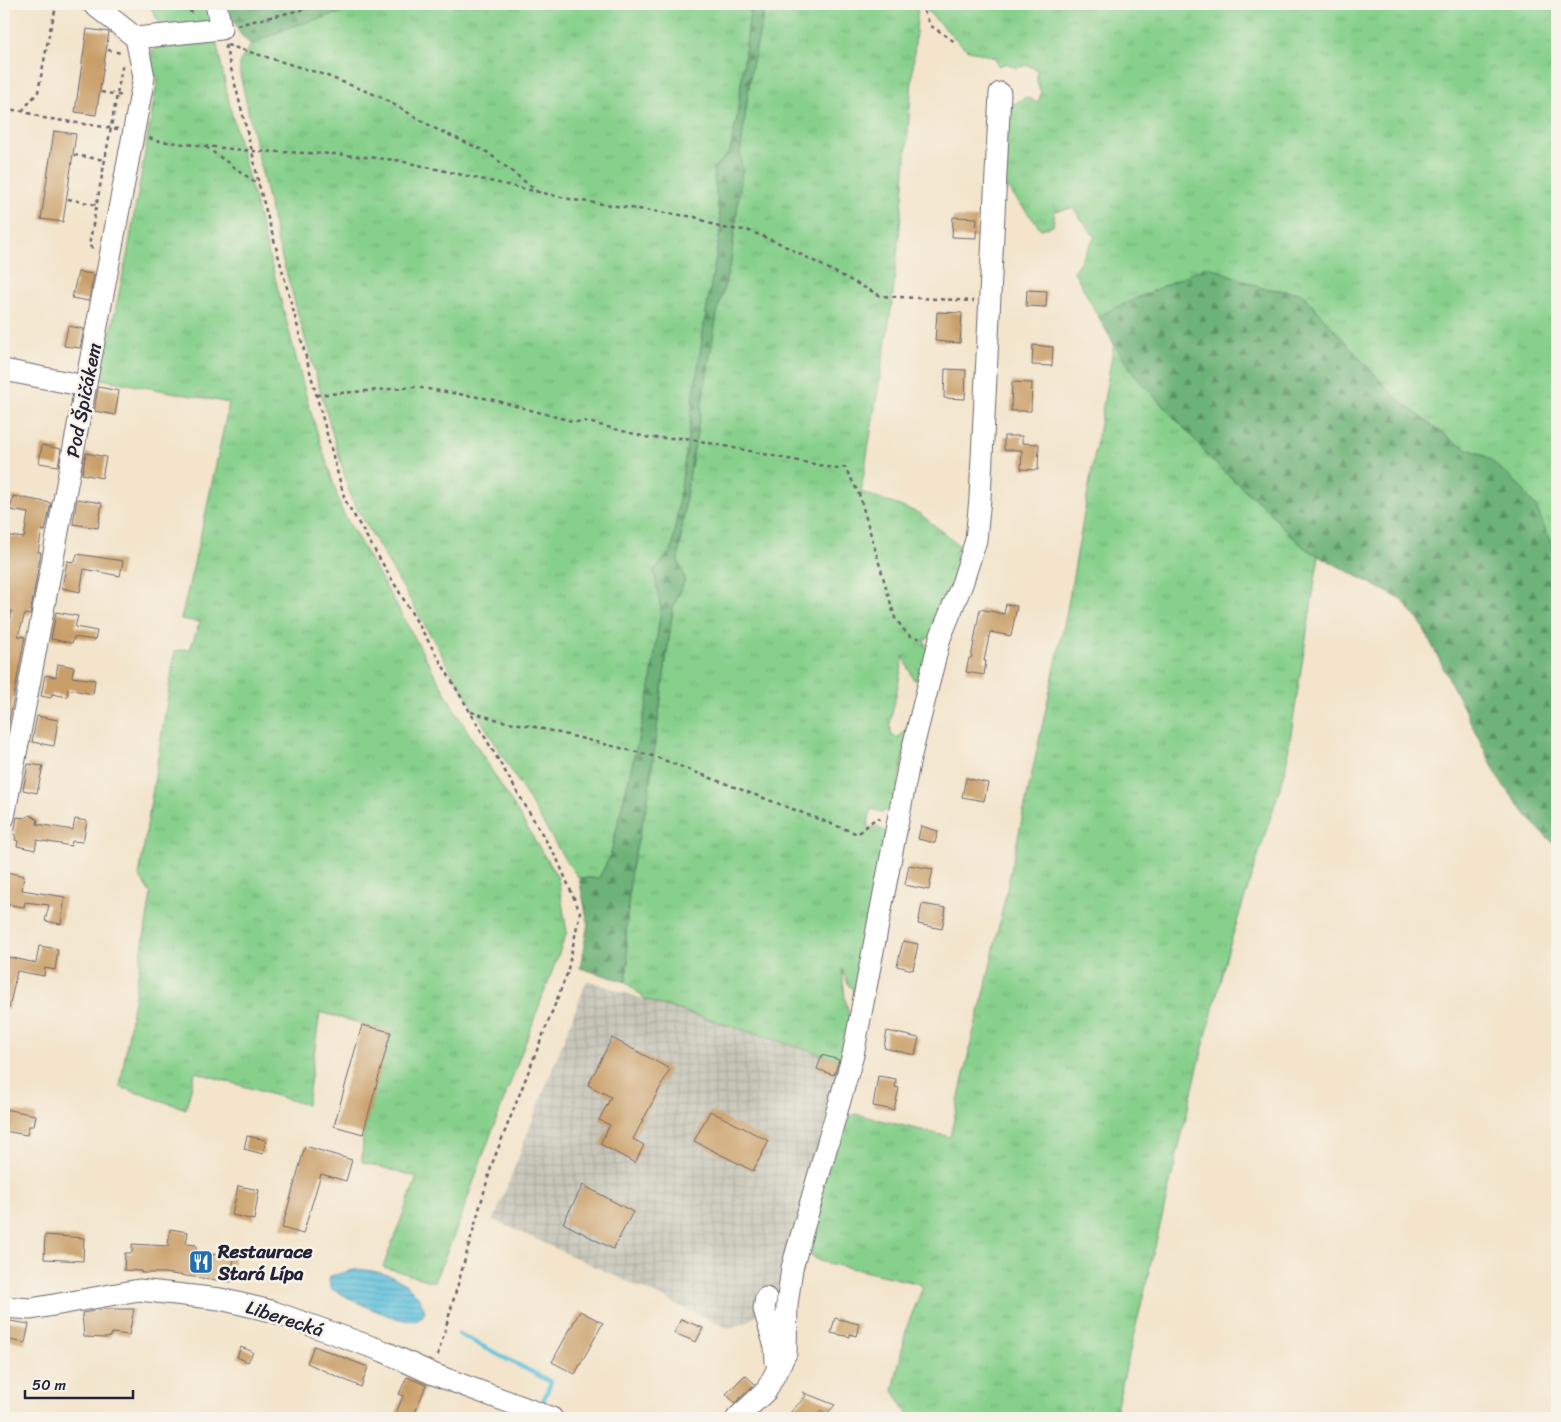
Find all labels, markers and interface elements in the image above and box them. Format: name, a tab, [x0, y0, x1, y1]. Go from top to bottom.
street label: Pod Špičákem	[56, 340, 111, 460]
place label: Restaurace Stará Lípa	[217, 1235, 313, 1290]
restaurant icon: Restaurace Stará Lípa	[188, 1249, 214, 1275]
street label: Liberecká	[242, 1290, 329, 1347]
scale bar	[25, 1367, 132, 1399]
text: 50 m	[32, 1372, 67, 1398]

